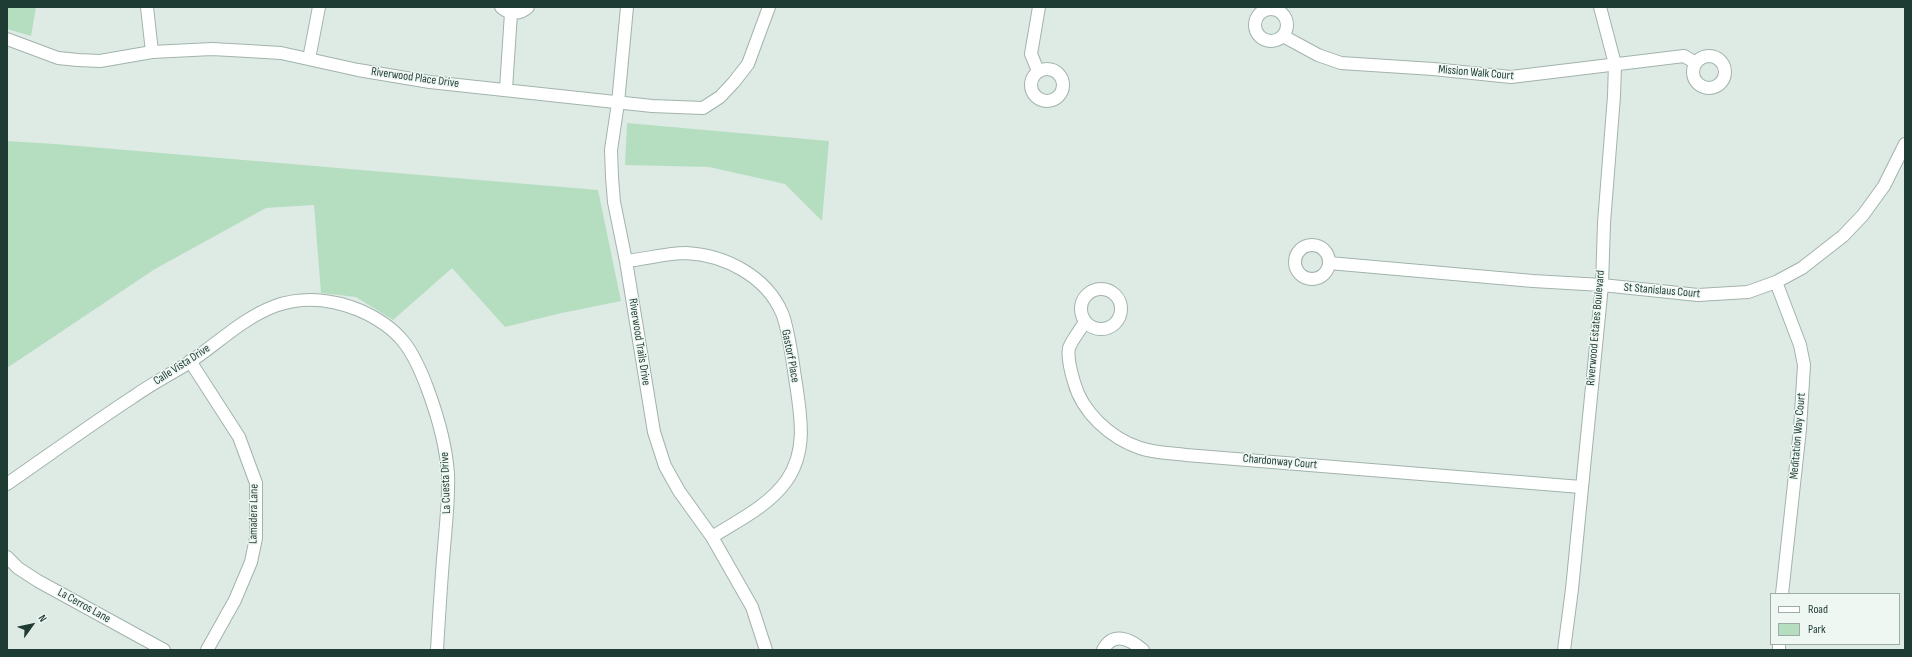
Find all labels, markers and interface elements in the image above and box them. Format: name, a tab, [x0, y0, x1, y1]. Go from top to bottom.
street label: Mission Walk Court	[1438, 63, 1514, 83]
street label: Riverwood Place Drive	[370, 65, 460, 91]
street label: Riverwood Estates Boulevard	[1584, 270, 1608, 386]
street label: St Stanislaus Court	[1623, 280, 1701, 302]
street label: Riverwood Trails Drive	[625, 298, 653, 386]
street label: Gastorf Place	[778, 328, 802, 384]
street label: Calle Vista Drive	[151, 341, 213, 389]
street label: Meditation Way Court	[1787, 392, 1809, 480]
street label: La Cuesta Drive	[438, 452, 454, 514]
street label: Chardonway Court	[1242, 452, 1318, 472]
street label: Lamadera Lane	[246, 484, 262, 544]
street label: La Cerros Lane	[55, 586, 113, 626]
legend	[1770, 593, 1900, 645]
text: Road	[1808, 602, 1828, 617]
north arrow	[12, 605, 52, 645]
text: N	[35, 612, 50, 624]
text: Park	[1808, 622, 1826, 637]

